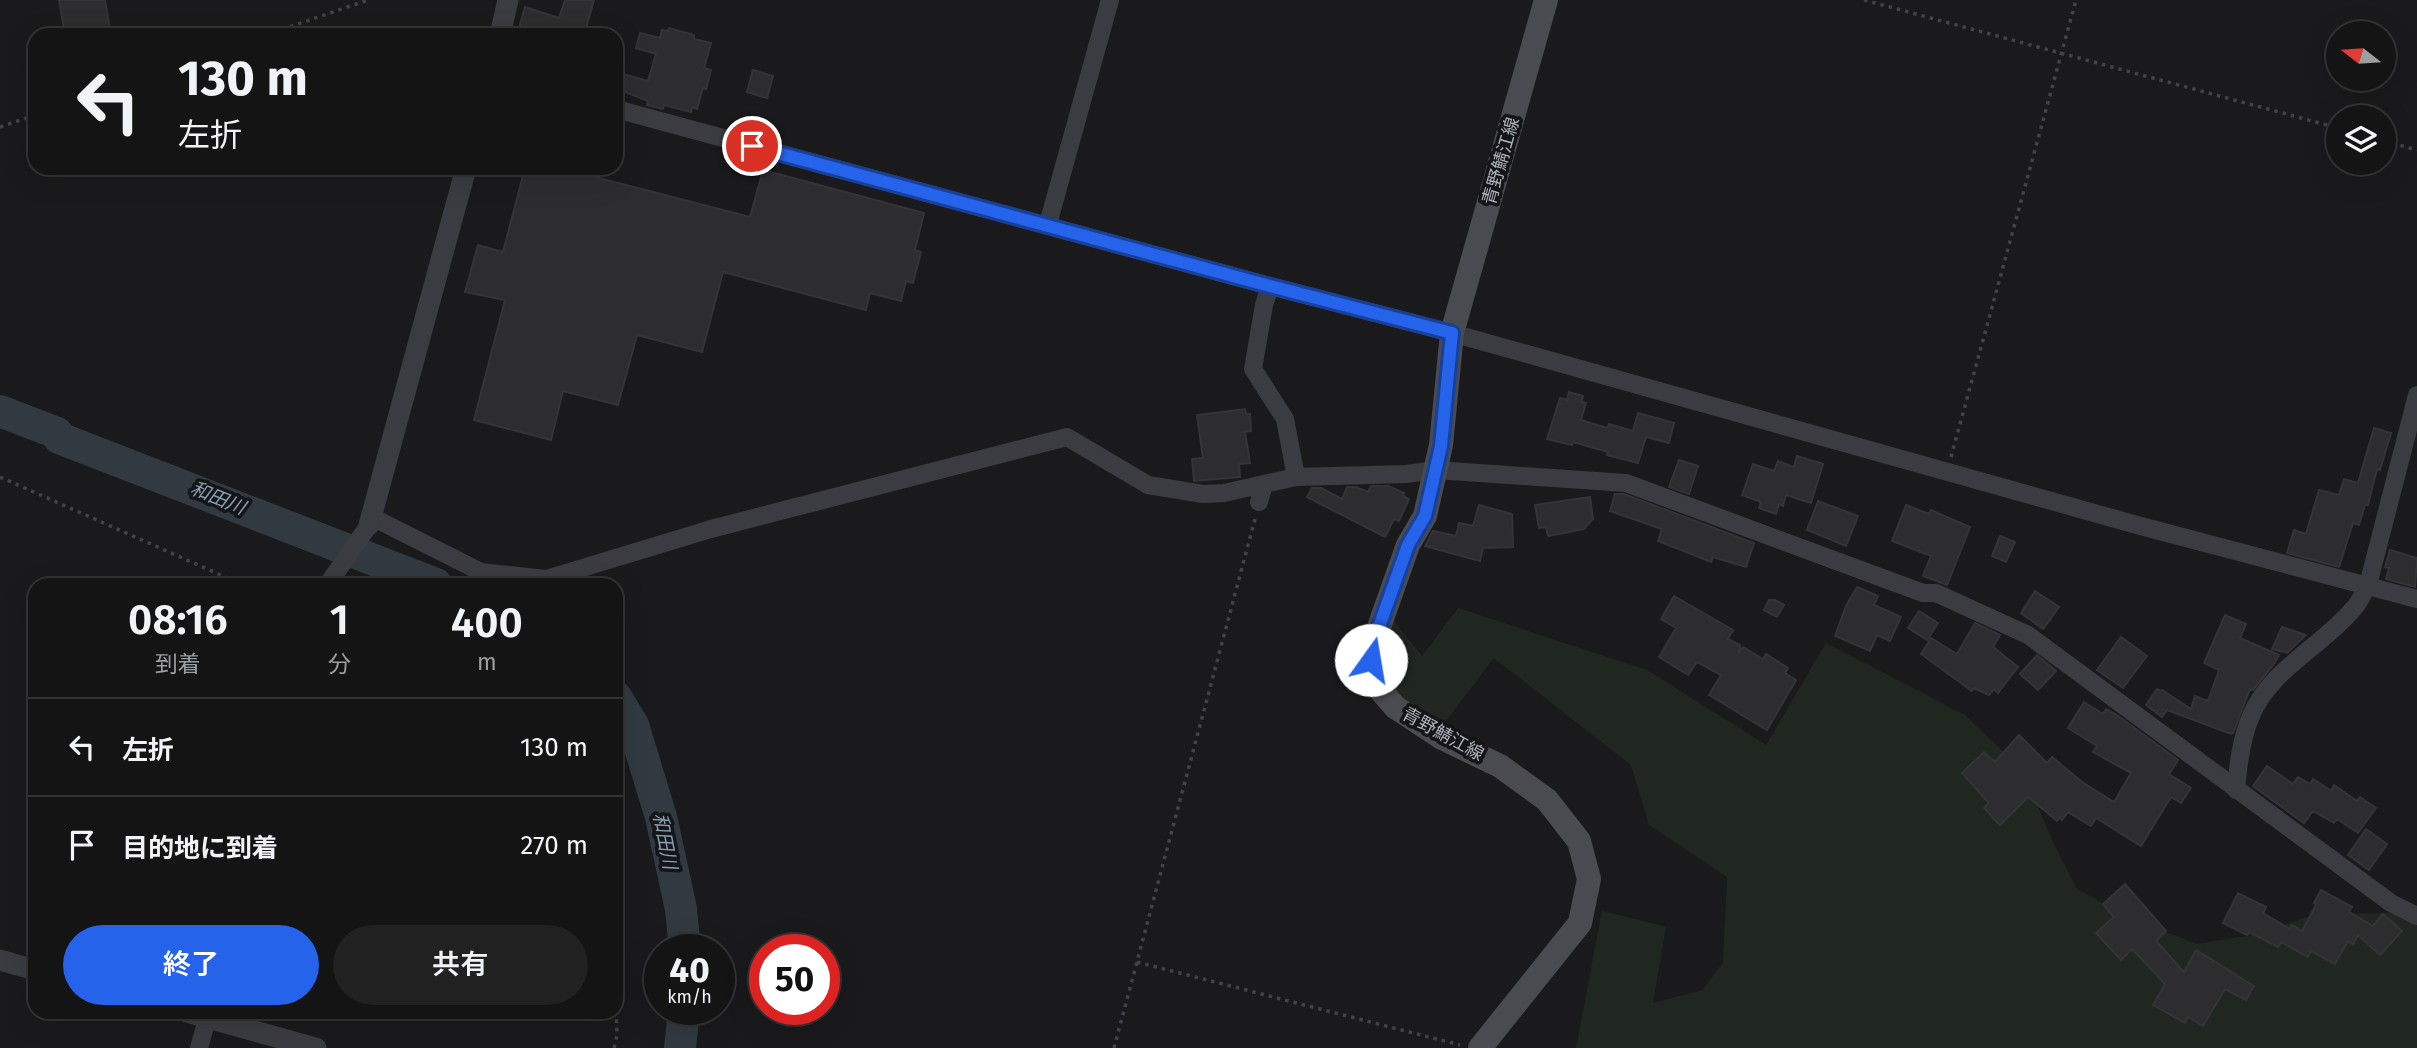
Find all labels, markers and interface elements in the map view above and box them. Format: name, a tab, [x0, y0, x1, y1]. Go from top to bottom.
north arrow	[2326, 21, 2396, 91]
map controls	[2326, 21, 2396, 175]
text: 130 m	[178, 49, 308, 108]
icon: left	[63, 56, 154, 147]
button: layers	[2326, 105, 2396, 175]
street label: 青野鯖江線	[1478, 115, 1524, 207]
text: 左折	[178, 116, 242, 154]
pin	[722, 116, 782, 176]
icon: arrive	[733, 127, 771, 165]
water label: 和田川	[187, 477, 251, 520]
text: 08:16	[128, 595, 228, 645]
text: 1	[330, 595, 349, 645]
text: 400	[451, 598, 523, 648]
position arrow	[1334, 623, 1408, 697]
text: m	[477, 648, 497, 676]
text: 到着	[155, 650, 201, 678]
text: 分	[328, 650, 351, 678]
street label: 青野鯖江線	[1398, 703, 1488, 765]
icon: left	[63, 728, 101, 766]
text: 130 m	[520, 732, 588, 763]
text: 左折	[122, 735, 174, 766]
water label: 和田川	[648, 811, 682, 873]
icon: arrive	[63, 826, 101, 864]
text: 270 m	[520, 830, 588, 861]
text: 目的地に到着	[122, 833, 278, 864]
button: 終了	[63, 925, 319, 1005]
button: 共有	[333, 925, 588, 1005]
speed limit sign: 50	[749, 934, 840, 1025]
text: 40	[669, 949, 710, 991]
text: km/h	[667, 986, 712, 1008]

